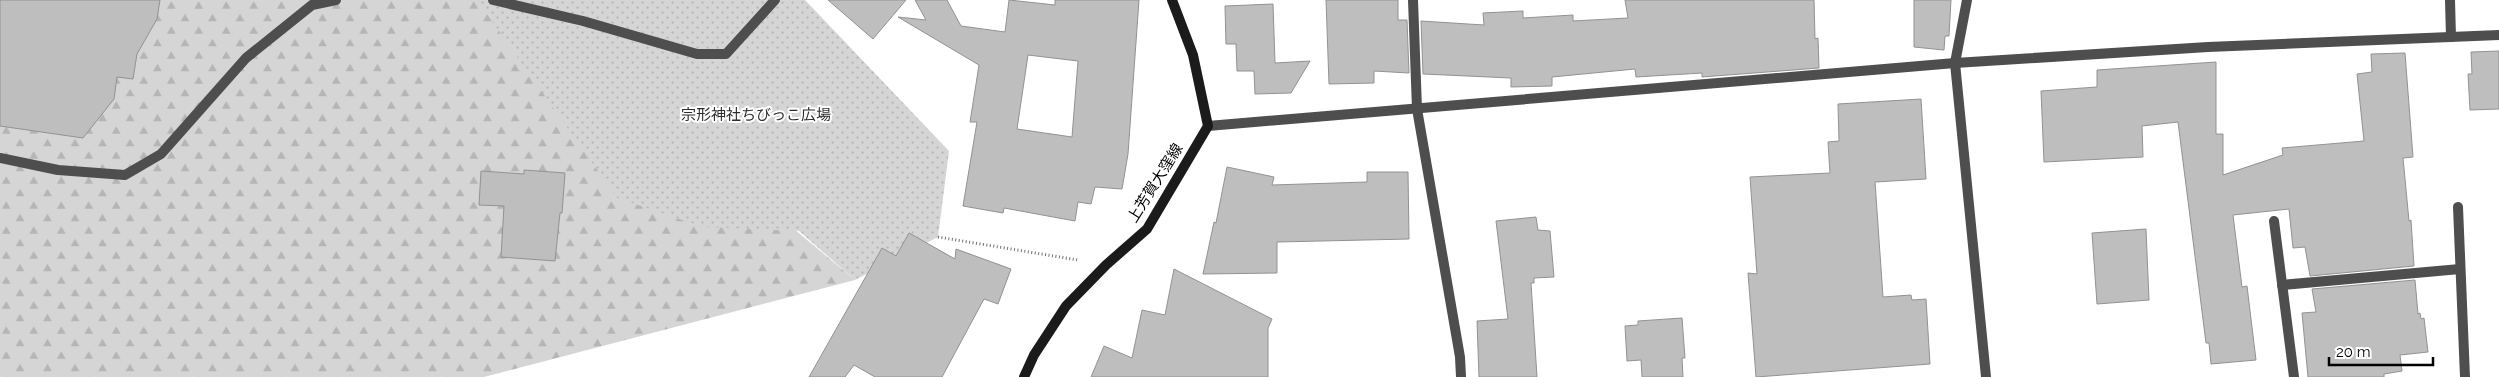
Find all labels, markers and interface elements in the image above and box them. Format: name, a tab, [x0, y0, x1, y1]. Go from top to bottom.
park label: 宗形神社ちびっこ広場	[681, 106, 831, 124]
street label: 上芳賀大窪線	[1124, 140, 1186, 226]
scale bar	[2329, 334, 2433, 366]
text: 20 m	[2336, 343, 2371, 361]

